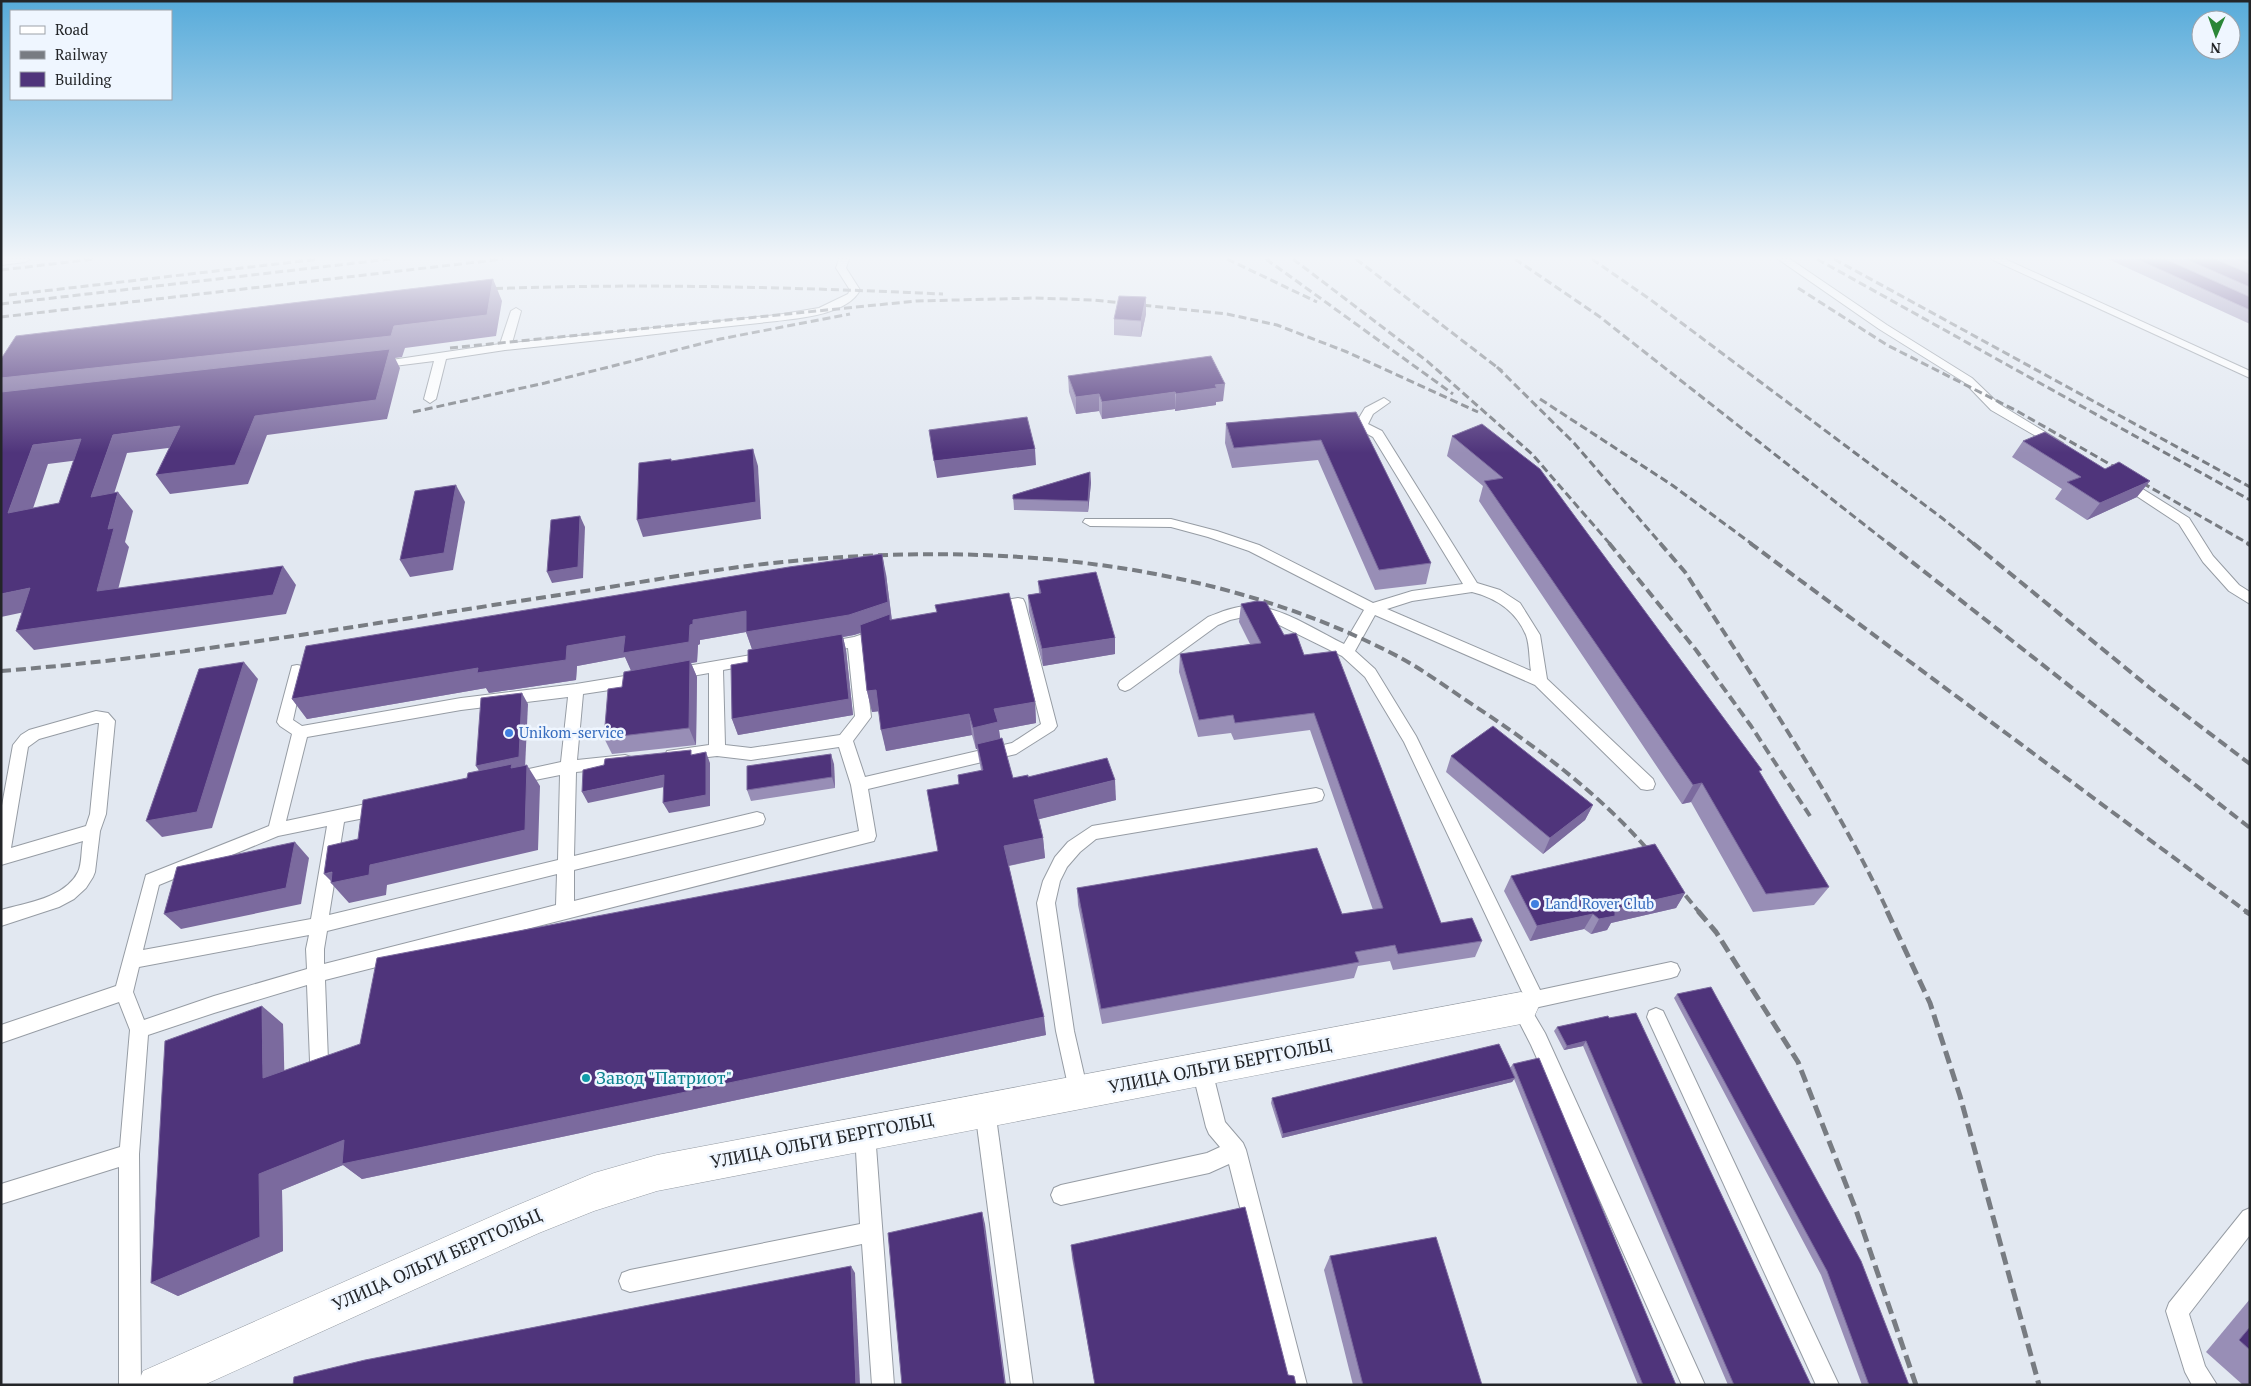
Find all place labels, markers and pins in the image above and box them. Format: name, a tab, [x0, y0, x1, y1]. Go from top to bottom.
place label: Unikom-service	[519, 722, 624, 742]
marker: Unikom-service	[503, 727, 515, 739]
place label: Land Rover Club	[1545, 893, 1654, 913]
marker: Land Rover Club	[1529, 898, 1541, 910]
place label: Завод "Патриот"	[596, 1065, 732, 1089]
marker: Завод "Патриот"	[580, 1072, 592, 1084]

